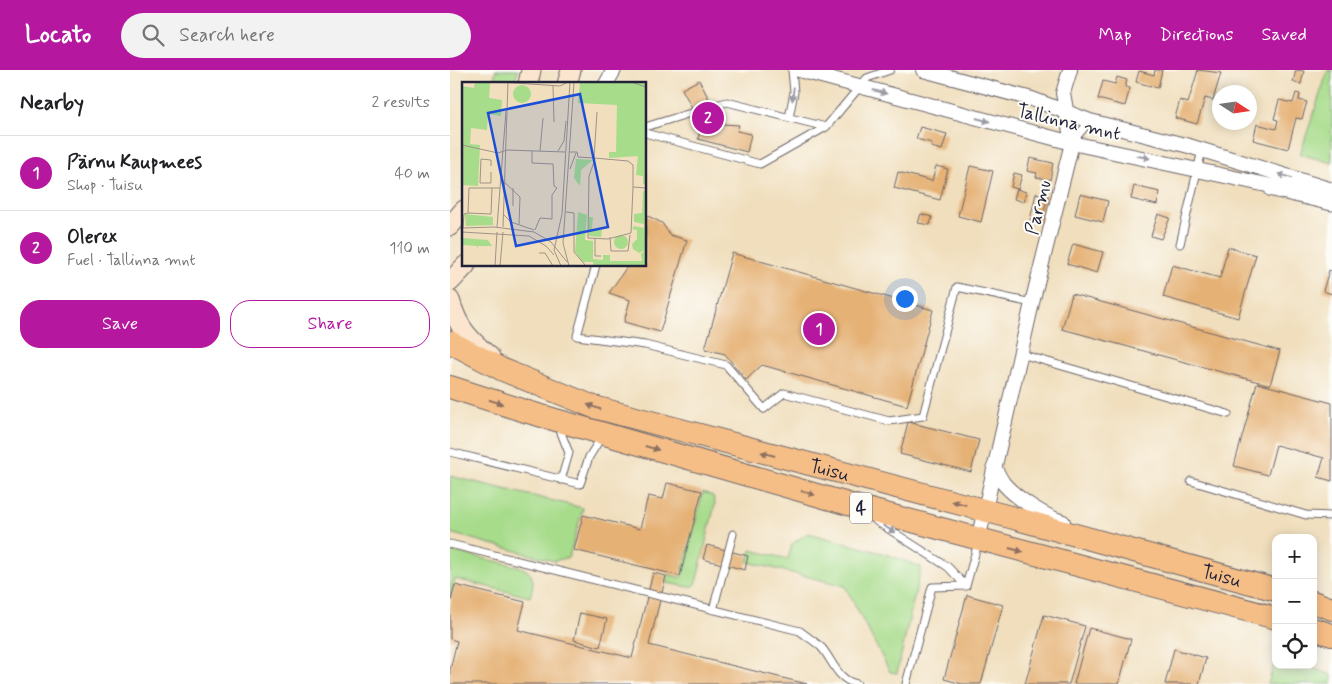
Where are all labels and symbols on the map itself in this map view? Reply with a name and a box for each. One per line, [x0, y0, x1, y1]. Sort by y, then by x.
inset map [462, 82, 646, 266]
north arrow [1212, 85, 1257, 130]
one-way arrow [789, 86, 797, 102]
one-way arrow [872, 88, 887, 96]
street label: Tallinna mnt [1014, 98, 1123, 147]
pin: 2 [692, 99, 724, 137]
one-way arrow [976, 116, 991, 124]
one-way arrow [1136, 153, 1151, 161]
one-way arrow [1278, 171, 1293, 179]
street label: Parmu [1020, 177, 1057, 237]
your location [892, 286, 918, 312]
pin: 1 [803, 310, 835, 348]
one-way arrow [489, 398, 504, 406]
one-way arrow [586, 402, 601, 410]
one-way arrow [645, 445, 660, 453]
one-way arrow [760, 450, 775, 458]
street label: Tuisu [806, 453, 852, 488]
one-way arrow [801, 489, 816, 497]
road number: 4 [850, 492, 872, 523]
one-way arrow [951, 499, 966, 507]
one-way arrow [883, 525, 896, 534]
one-way arrow [1008, 546, 1023, 554]
street label: Tuisu [1198, 559, 1244, 594]

